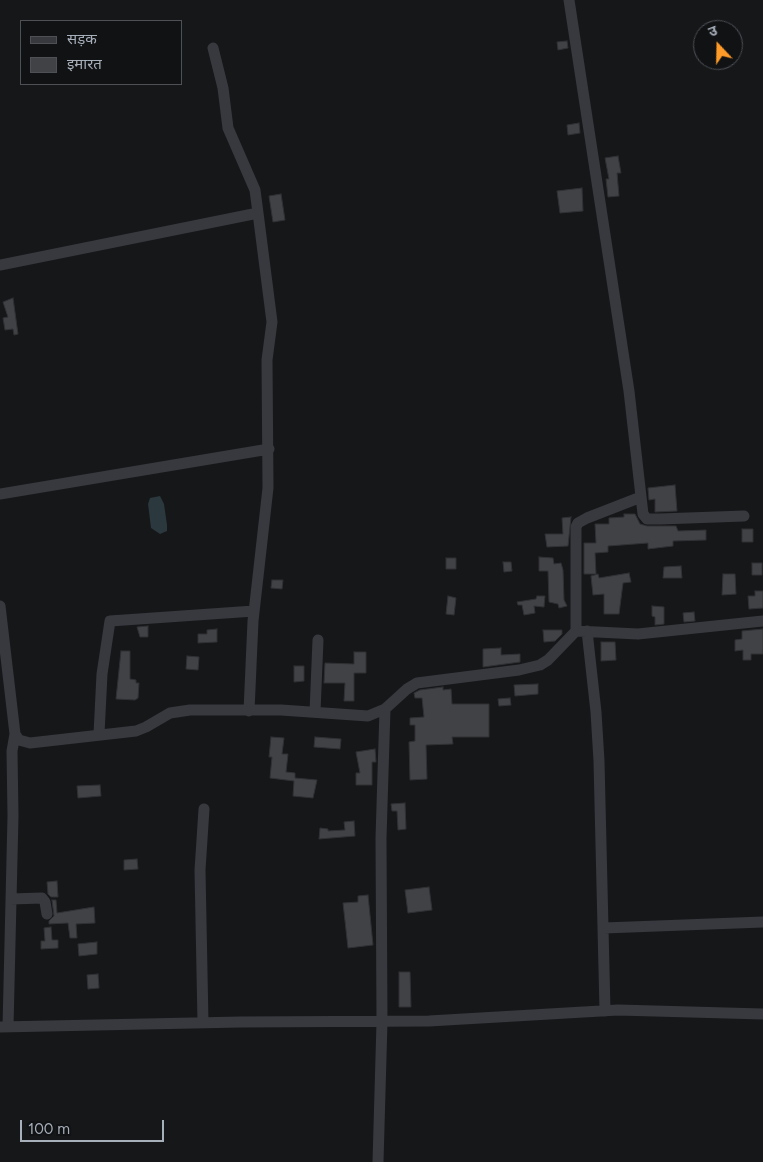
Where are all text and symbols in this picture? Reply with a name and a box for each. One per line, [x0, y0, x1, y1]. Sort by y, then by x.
legend [20, 20, 182, 85]
north arrow [693, 20, 743, 70]
text: उ [706, 22, 720, 41]
text: सड़क [67, 30, 97, 48]
text: इमारत [67, 55, 102, 73]
scale bar [22, 1110, 166, 1142]
text: 100 m [28, 1120, 70, 1138]

